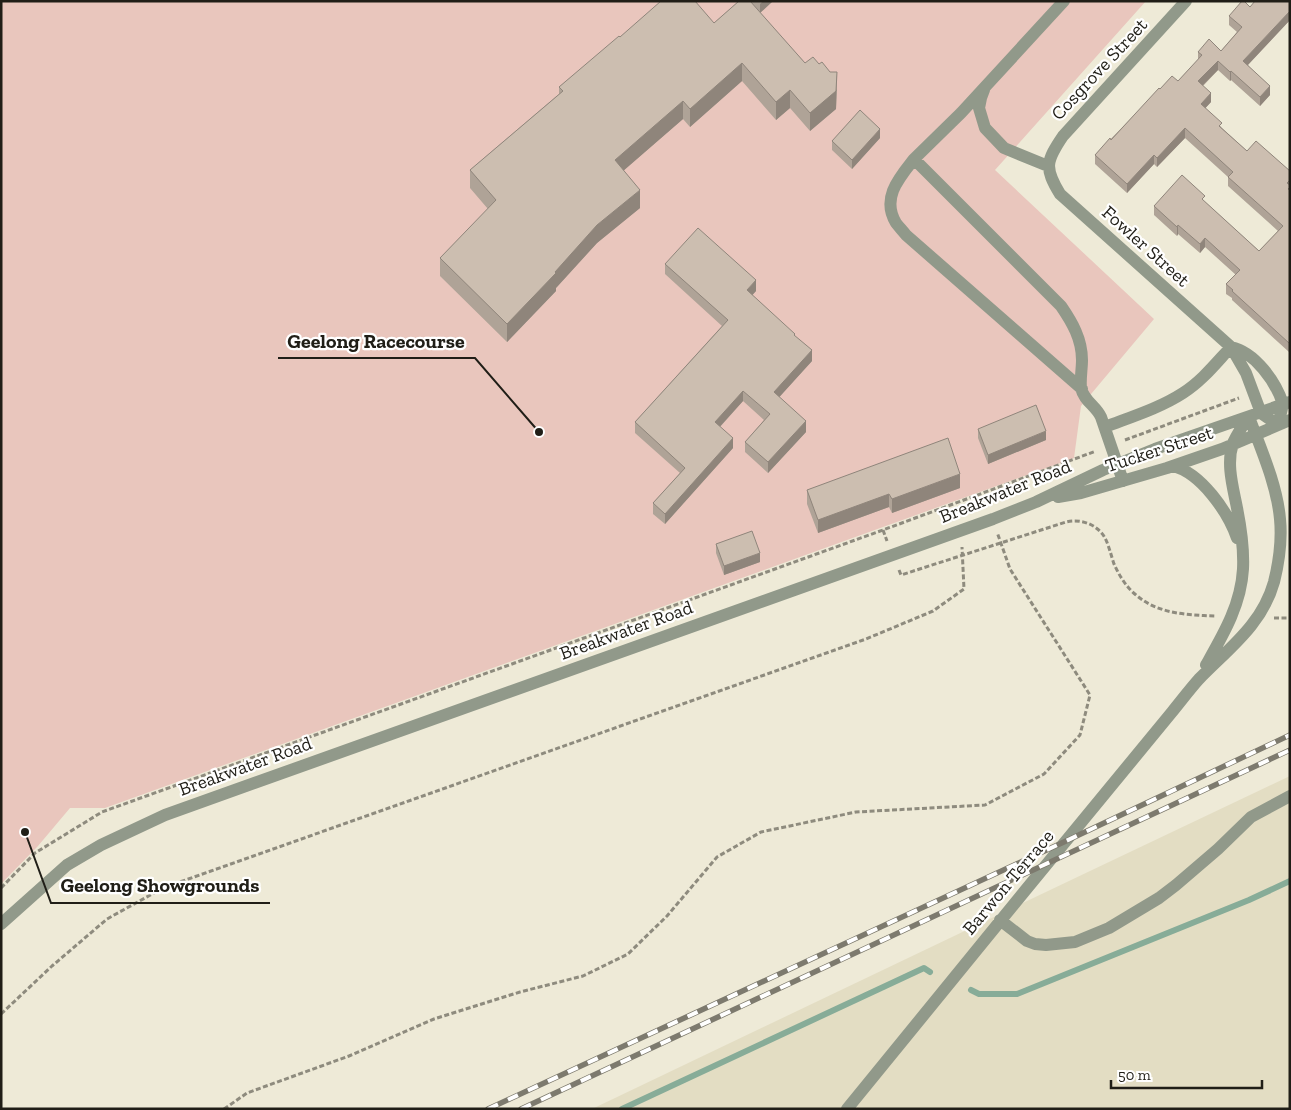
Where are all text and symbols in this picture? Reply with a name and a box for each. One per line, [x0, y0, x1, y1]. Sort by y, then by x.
street label: Cosgrove Street [1046, 13, 1152, 125]
street label: Fowler Street [1097, 201, 1195, 291]
callout: Geelong Racecourse [278, 323, 475, 358]
text: Geelong Racecourse [287, 329, 465, 353]
street label: Tucker Street [1102, 421, 1216, 477]
street label: Breakwater Road [936, 454, 1075, 528]
street label: Breakwater Road [556, 595, 696, 665]
street label: Breakwater Road [175, 731, 315, 801]
street label: Barwon Terrace [957, 825, 1059, 939]
callout: Geelong Showgrounds [51, 868, 270, 903]
text: Geelong Showgrounds [61, 873, 259, 897]
scale bar [1111, 1058, 1262, 1090]
text: 50 m [1118, 1066, 1151, 1084]

